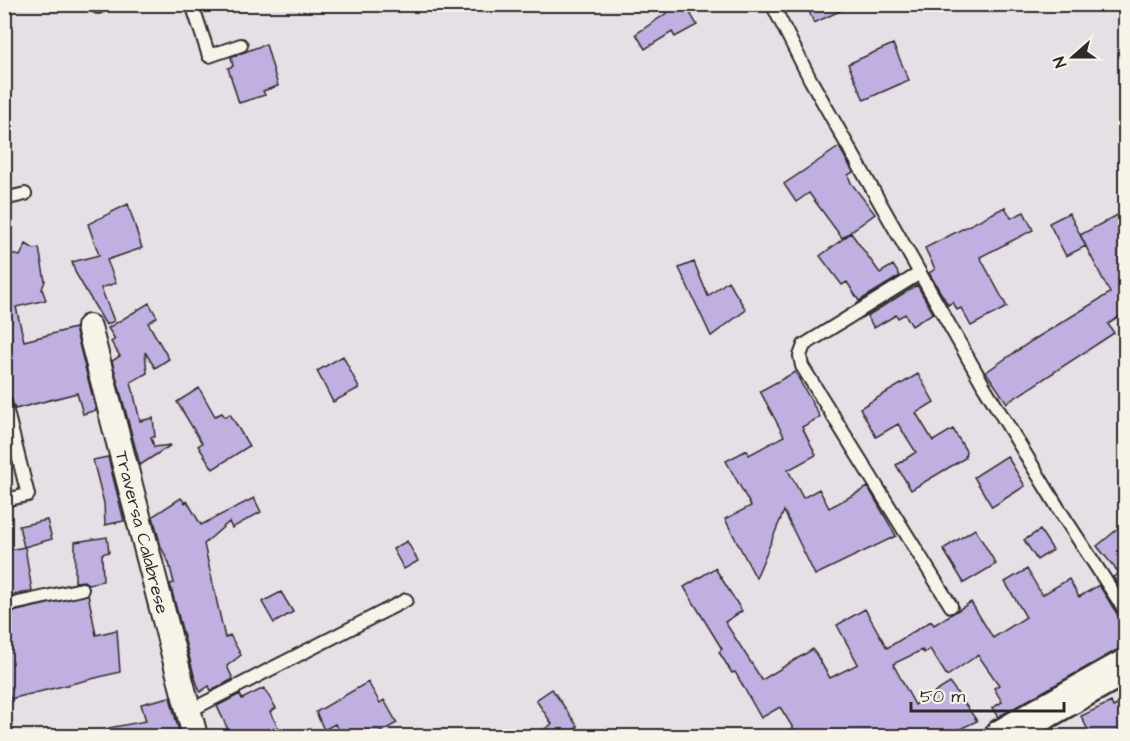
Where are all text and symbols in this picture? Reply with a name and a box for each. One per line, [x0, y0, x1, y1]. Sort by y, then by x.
north arrow [1043, 27, 1103, 87]
text: N [1048, 53, 1072, 71]
street label: Traversa Calabrese [109, 448, 175, 617]
scale bar [911, 675, 1064, 713]
text: 50 m [920, 684, 965, 709]

